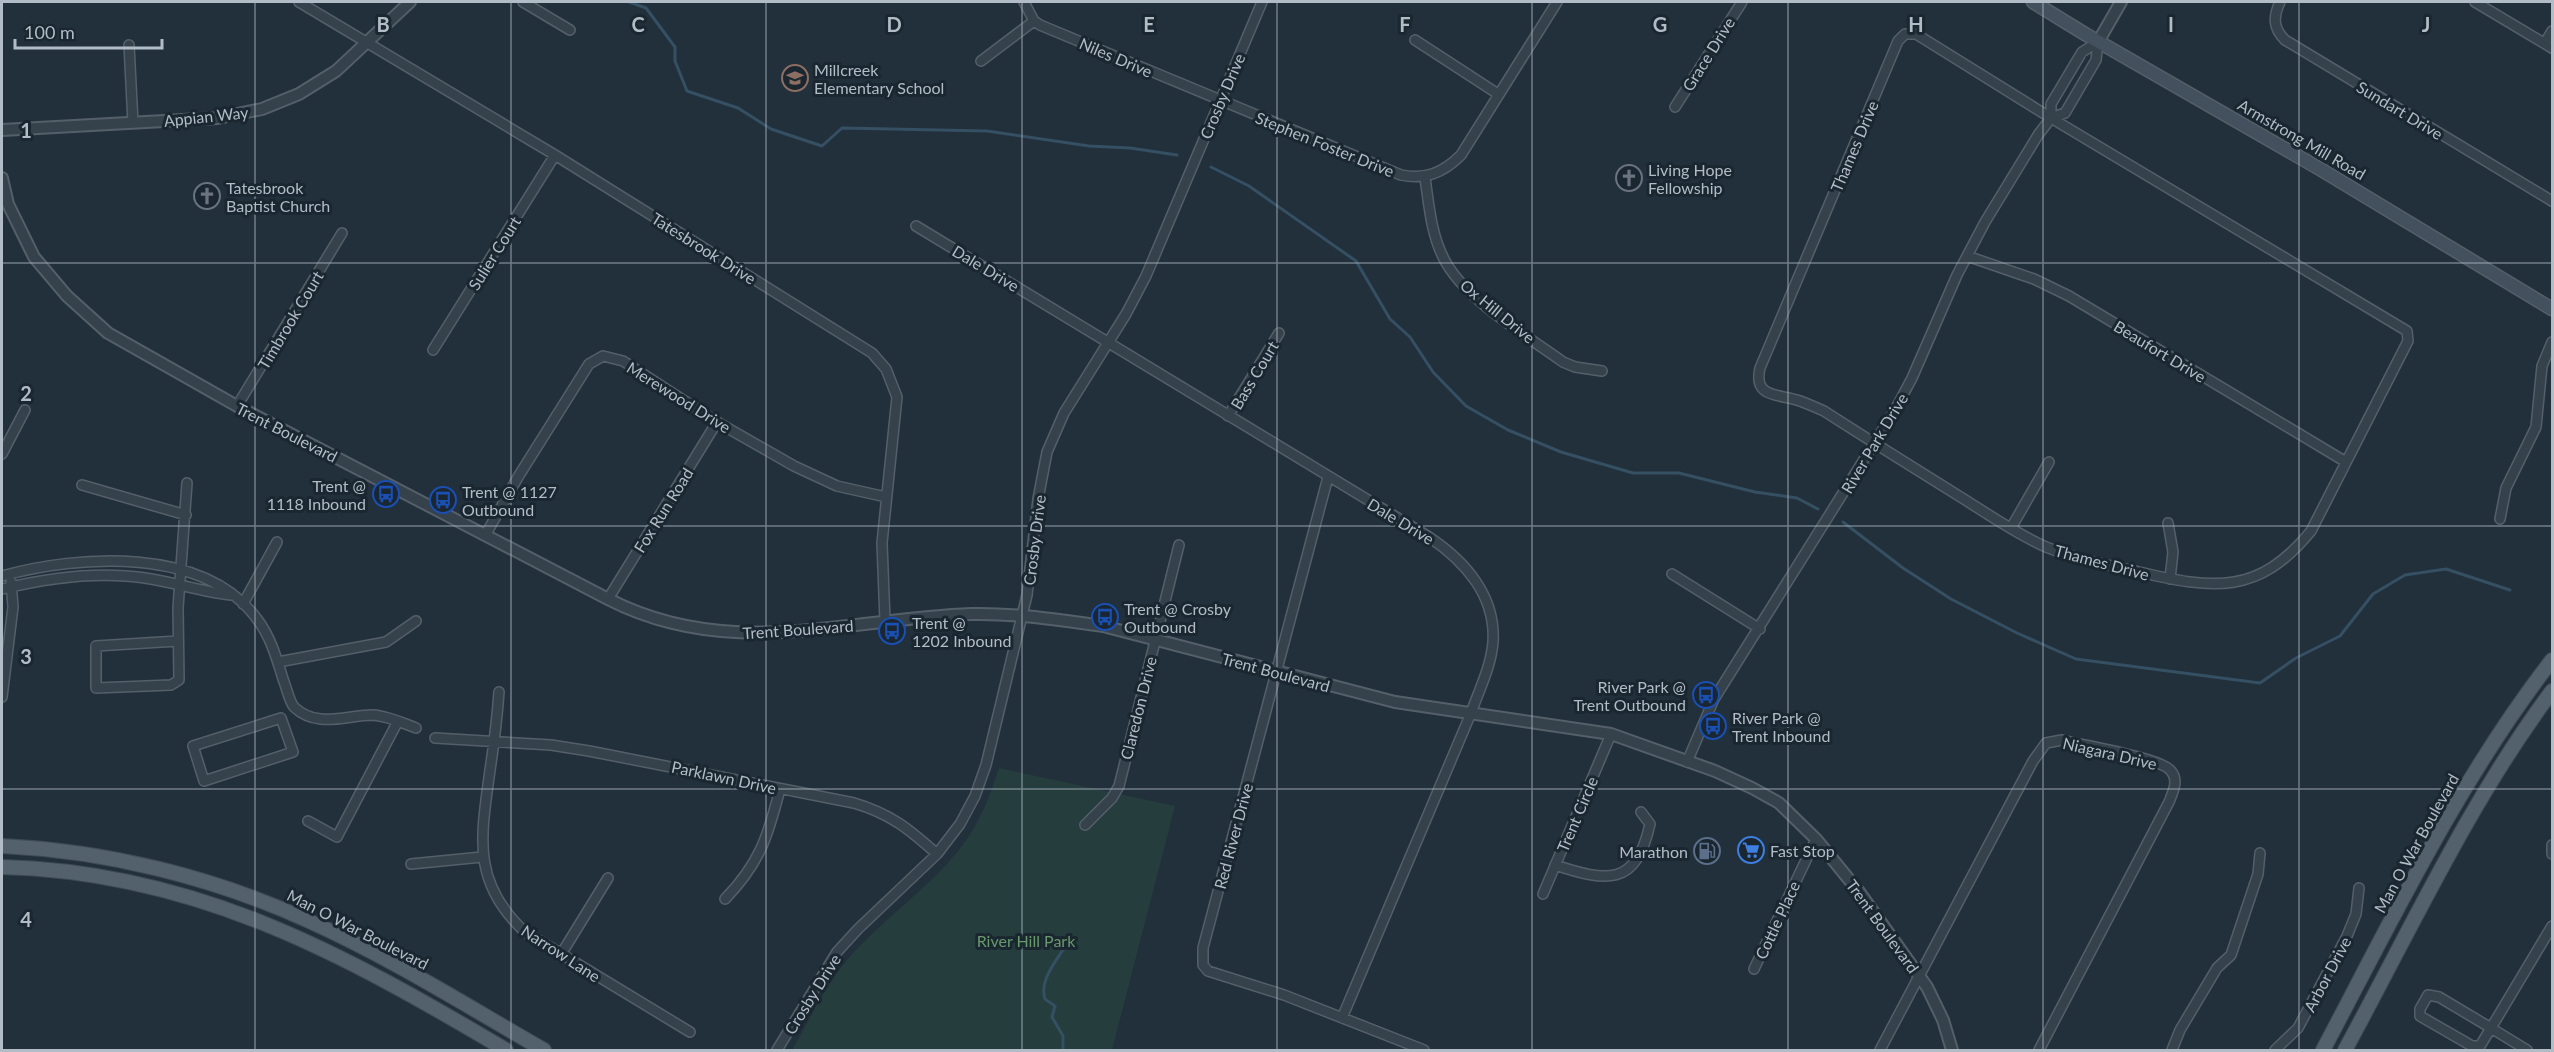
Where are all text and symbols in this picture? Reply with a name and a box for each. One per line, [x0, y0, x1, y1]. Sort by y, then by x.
scale bar [15, 12, 162, 50]
text: B [376, 12, 390, 36]
text: C [631, 12, 645, 36]
text: D [886, 12, 902, 36]
text: E [1143, 12, 1155, 36]
text: F [1399, 12, 1411, 36]
text: G [1653, 12, 1667, 36]
text: H [1908, 12, 1924, 36]
text: I [2168, 12, 2174, 36]
text: J [2422, 12, 2430, 36]
street label: Grace Drive [1678, 14, 1738, 94]
text: 100 m [24, 21, 75, 43]
street label: Niles Drive [1077, 33, 1155, 81]
street label: Crosby Drive [1195, 50, 1249, 142]
place label: Millcreek Elementary School [814, 60, 944, 97]
school or university icon: Millcreek Elementary School [780, 63, 810, 93]
street label: Sundart Drive [2353, 77, 2447, 143]
street label: Armstrong Mill Road [2235, 95, 2369, 183]
street label: Thames Drive [1826, 98, 1882, 194]
street label: Appian Way [163, 102, 250, 130]
street label: Stephen Foster Drive [1253, 107, 1397, 181]
text: 1 [20, 118, 32, 142]
place label: Living Hope Fellowship [1648, 160, 1732, 197]
church icon: Living Hope Fellowship [1614, 163, 1644, 193]
place label: Tatesbrook Baptist Church [226, 178, 330, 215]
church icon: Tatesbrook Baptist Church [192, 181, 222, 211]
street label: Tatesbrook Drive [648, 208, 760, 288]
street label: Sulier Court [464, 212, 524, 293]
street label: Dale Drive [949, 241, 1023, 295]
street label: Timbrook Court [253, 267, 327, 373]
street label: Ox Hill Drive [1457, 275, 1539, 347]
street label: Beaufort Drive [2111, 316, 2209, 386]
street label: Bass Court [1226, 337, 1282, 413]
street label: Merewood Drive [624, 357, 734, 437]
text: 2 [20, 381, 32, 405]
street label: River Park Drive [1837, 390, 1911, 496]
street label: Trent Boulevard [233, 398, 341, 466]
street label: Fox Run Road [629, 464, 697, 556]
place label: Trent @ 1118 Inbound [267, 476, 366, 513]
bus stop icon: Trent @ 1118 Inbound [371, 479, 401, 509]
place label: Trent @ 1127 Outbound [462, 482, 557, 519]
bus stop icon: Trent @ 1127 Outbound [428, 485, 458, 515]
street label: Crosby Drive [1019, 494, 1049, 586]
street label: Dale Drive [1364, 494, 1438, 548]
street label: Thames Drive [2053, 540, 2151, 584]
place label: Trent @ Crosby Outbound [1124, 599, 1232, 636]
bus stop icon: Trent @ Crosby Outbound [1090, 602, 1120, 632]
place label: Trent @ 1202 Inbound [912, 613, 1011, 650]
street label: Trent Boulevard [742, 616, 854, 642]
bus stop icon: Trent @ 1202 Inbound [877, 616, 907, 646]
text: 3 [20, 644, 32, 668]
street label: Trent Boulevard [1220, 648, 1332, 696]
street label: Claredon Drive [1116, 654, 1160, 762]
place label: River Park @ Trent Outbound [1574, 677, 1686, 714]
bus stop icon: River Park @ Trent Outbound [1691, 680, 1721, 710]
place label: River Park @ Trent Inbound [1732, 708, 1830, 745]
bus stop icon: River Park @ Trent Inbound [1698, 711, 1728, 741]
street label: Niagara Drive [2061, 733, 2159, 773]
street label: Parklawn Drive [670, 757, 778, 797]
street label: Man O War Boulevard [2370, 770, 2462, 916]
street label: Trent Circle [1553, 773, 1601, 855]
street label: Red River Drive [1210, 781, 1256, 891]
supermarket icon: Fast Stop [1736, 835, 1766, 865]
fuel station icon: Marathon [1692, 836, 1722, 866]
place label: Fast Stop [1770, 841, 1835, 860]
place label: Marathon [1619, 842, 1688, 861]
street label: Trent Boulevard [1843, 875, 1923, 977]
street label: Cottle Place [1751, 878, 1803, 962]
street label: Man O War Boulevard [284, 885, 432, 973]
text: 4 [20, 907, 32, 931]
street label: Narrow Lane [518, 920, 604, 986]
park label: River Hill Park [977, 931, 1076, 950]
street label: Arbor Drive [2299, 933, 2355, 1015]
street label: Crosby Drive [780, 950, 844, 1038]

